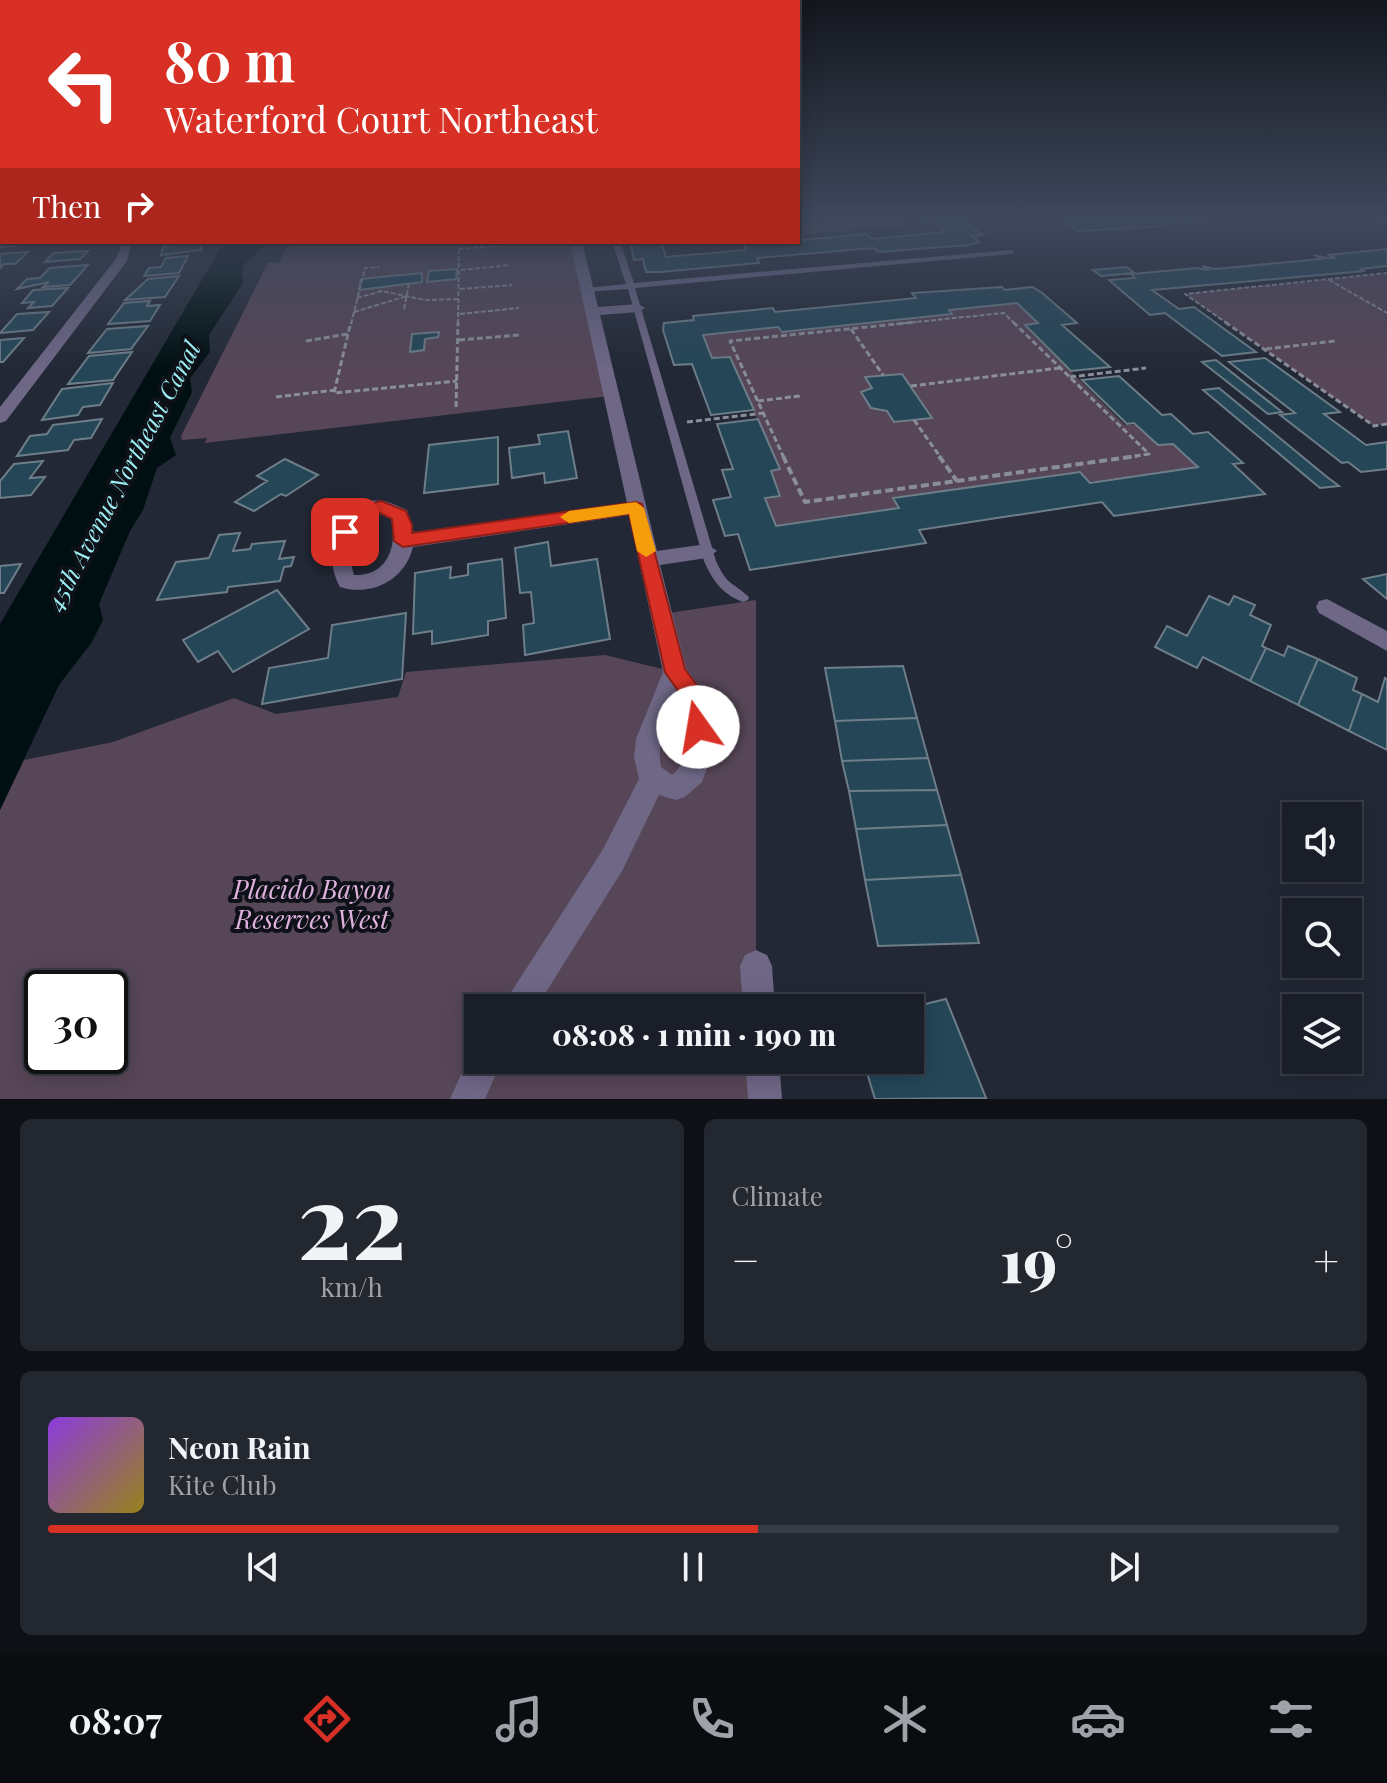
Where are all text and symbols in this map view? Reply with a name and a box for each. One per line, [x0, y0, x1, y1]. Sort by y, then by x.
text: 80 m [164, 22, 295, 97]
icon: left [32, 32, 136, 136]
text: Waterford Court Northeast [164, 94, 598, 142]
icon: right [117, 184, 161, 228]
text: Then [32, 186, 101, 226]
water label: 45th Avenue Northeast Canal [37, 334, 207, 617]
pin [311, 498, 379, 566]
icon: arrive [323, 510, 367, 554]
position arrow [656, 685, 740, 769]
map controls [1282, 802, 1362, 1074]
button: sound [1282, 802, 1362, 882]
park label: Placido Bayou Reserves West [232, 871, 391, 936]
button: search [1282, 898, 1362, 978]
speed limit sign: 30 [24, 970, 128, 1074]
button: layers [1282, 994, 1362, 1074]
text: 08:08 · 1 min · 190 m [552, 1014, 836, 1054]
text: 22 [297, 1147, 406, 1286]
text: Climate [732, 1178, 823, 1213]
text: 19° [1000, 1218, 1073, 1298]
text: − [732, 1229, 760, 1288]
text: + [1313, 1229, 1339, 1288]
text: km/h [321, 1269, 383, 1304]
text: Neon Rain [168, 1427, 311, 1467]
text: Kite Club [168, 1467, 277, 1502]
icon: previous [241, 1545, 285, 1589]
icon: pause [671, 1545, 715, 1589]
icon: next [1102, 1545, 1146, 1589]
icon: directions [299, 1691, 355, 1747]
icon: music [491, 1691, 547, 1747]
icon: phone [684, 1691, 740, 1747]
icon: climate [877, 1691, 933, 1747]
icon: car [1070, 1691, 1126, 1747]
icon: filters [1263, 1691, 1319, 1747]
text: 08:07 [68, 1695, 162, 1743]

